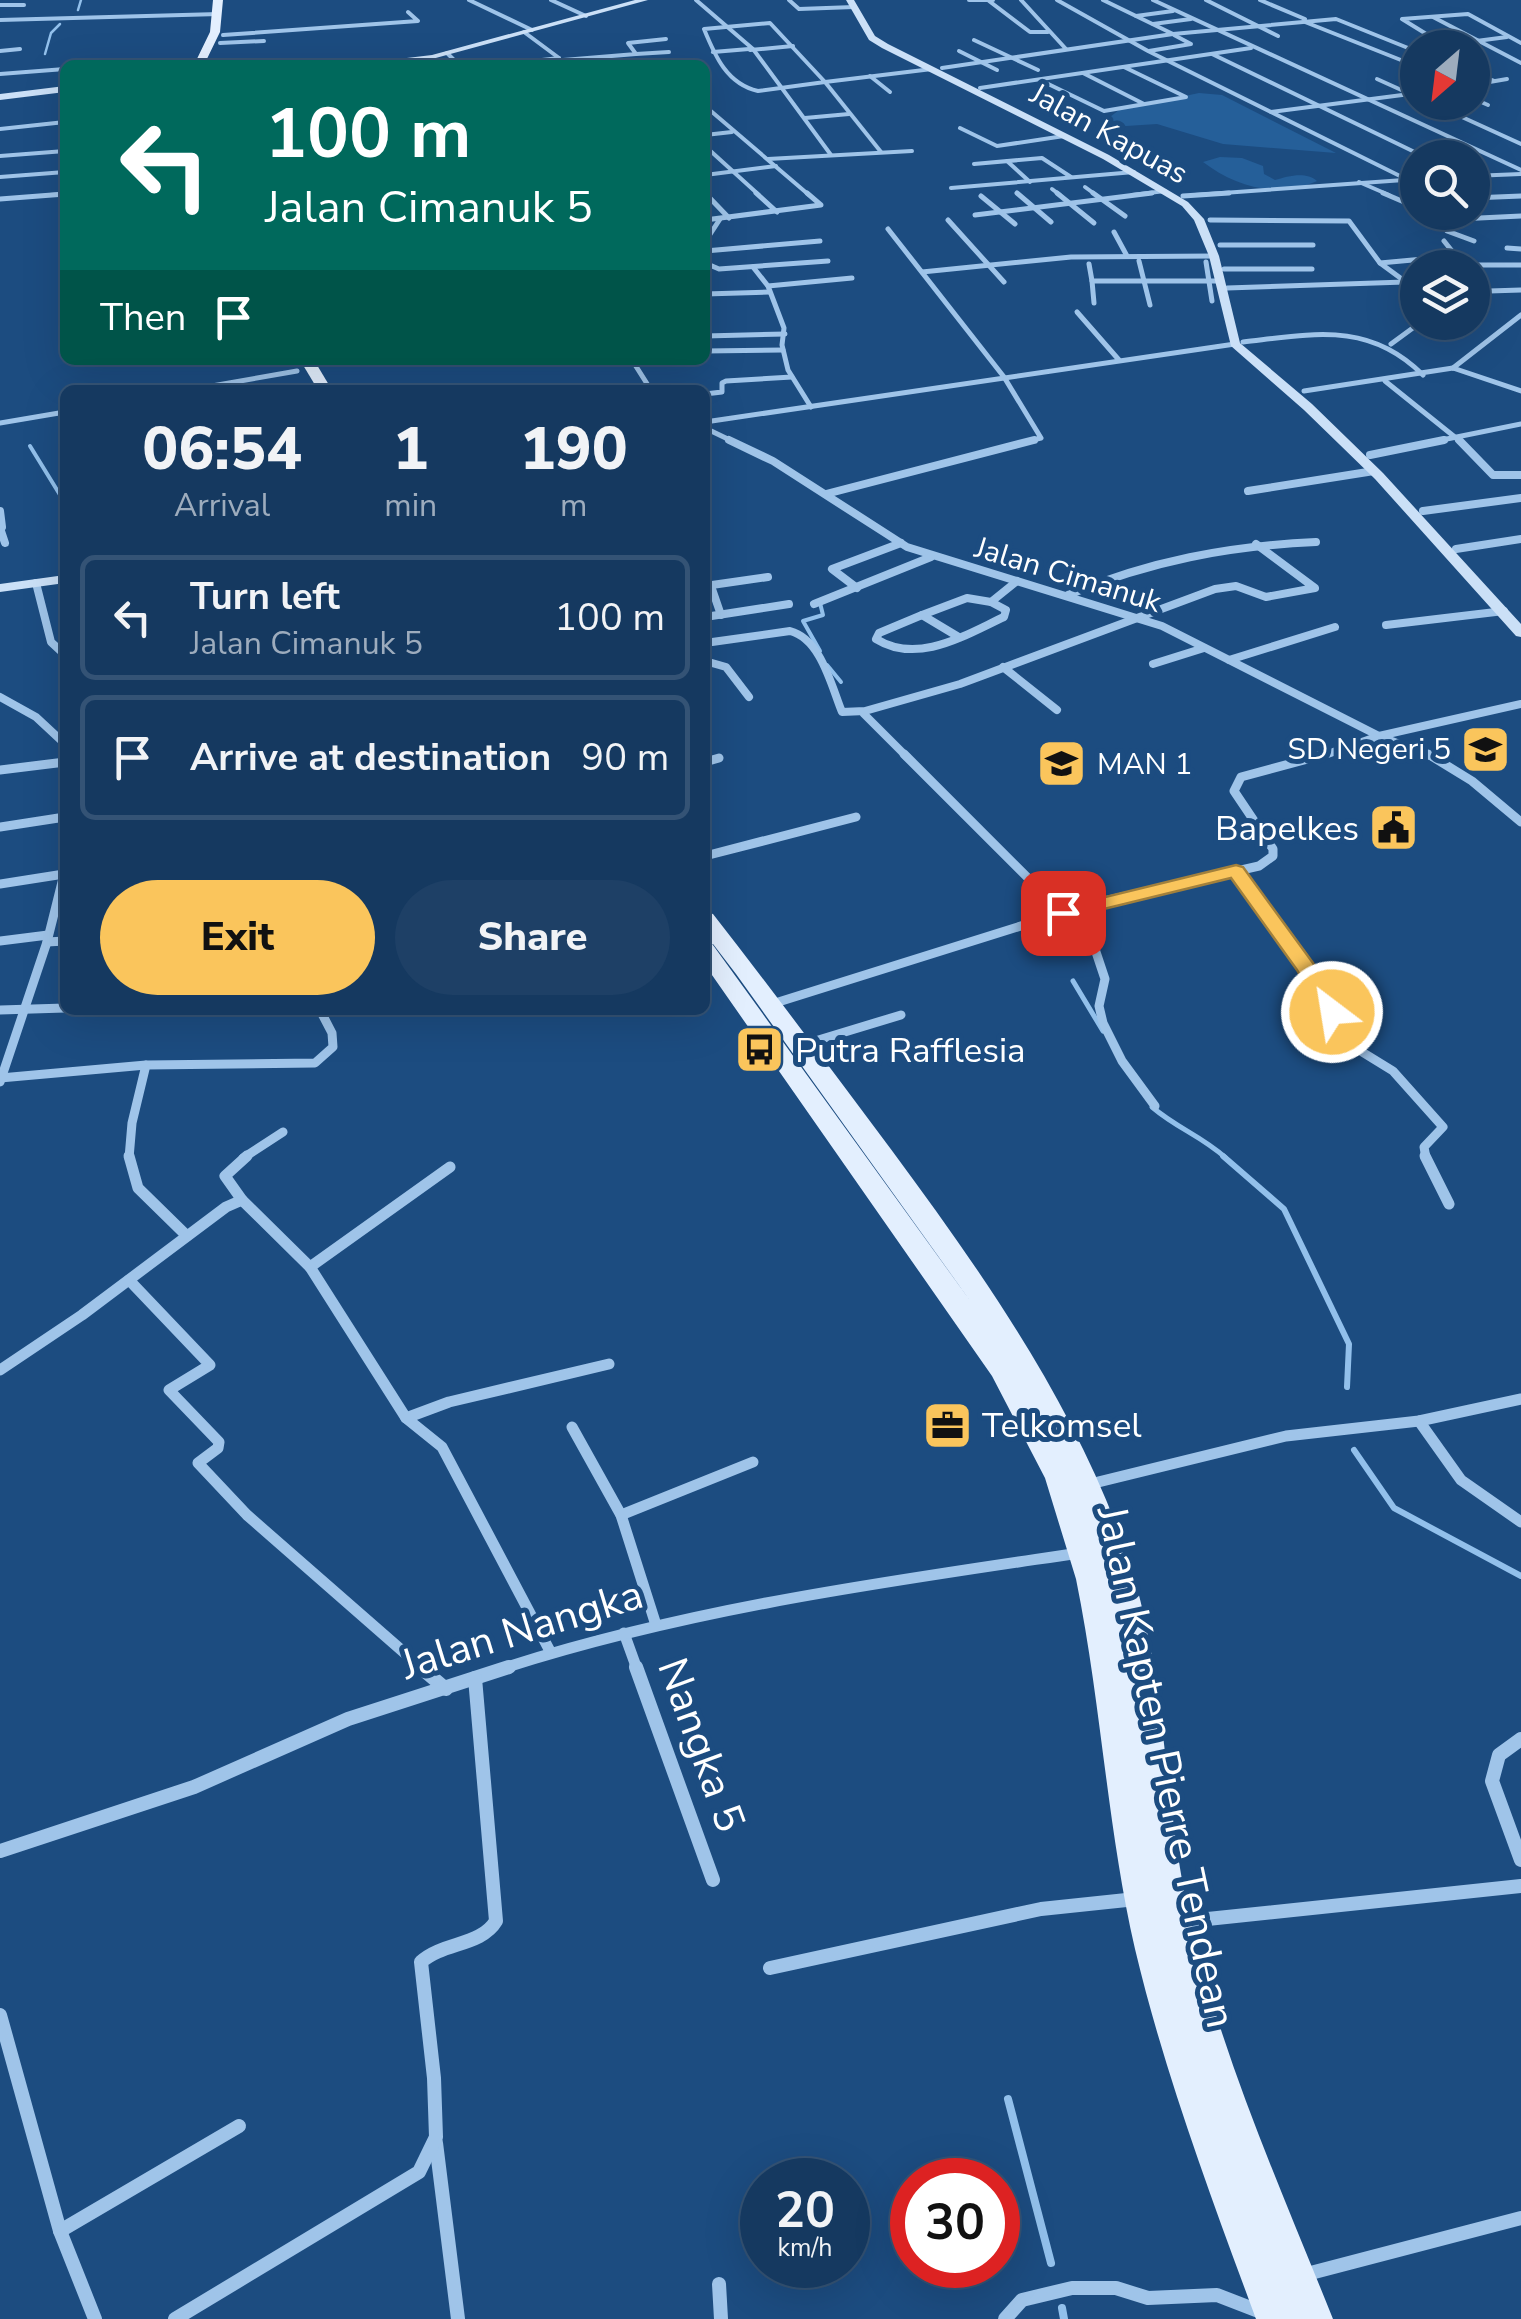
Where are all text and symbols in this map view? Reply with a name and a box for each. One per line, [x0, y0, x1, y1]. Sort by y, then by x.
north arrow [1400, 30, 1490, 120]
map controls [1400, 30, 1490, 340]
street label: Jalan Kapuas [1022, 73, 1195, 194]
text: 100 m [265, 86, 471, 182]
icon: left [100, 100, 230, 230]
button: search [1400, 140, 1490, 230]
text: Jalan Cimanuk 5 [265, 177, 593, 238]
button: layers [1400, 250, 1490, 340]
icon: arrive [206, 290, 261, 345]
text: Then [100, 292, 186, 343]
text: 06:54 [142, 408, 302, 490]
text: 1 [393, 408, 429, 490]
text: 190 [520, 408, 628, 490]
text: Arrival [174, 484, 270, 527]
text: min [384, 484, 437, 527]
text: m [560, 484, 587, 527]
street label: Jalan Cimanuk [969, 527, 1167, 623]
text: Turn left [190, 571, 340, 622]
icon: left [105, 590, 160, 645]
text: 100 m [554, 592, 665, 643]
text: Jalan Cimanuk 5 [190, 622, 423, 665]
school or university icon: SD Negeri 5 [1460, 723, 1512, 775]
place label: SD Negeri 5 [1287, 729, 1451, 770]
icon: arrive [105, 730, 160, 785]
text: Arrive at destination [190, 732, 551, 783]
text: 90 m [581, 732, 669, 783]
school or university icon: MAN 1 [1036, 738, 1088, 790]
place label: MAN 1 [1097, 744, 1192, 785]
public building icon: Bapelkes [1368, 802, 1420, 854]
place label: Bapelkes [1215, 805, 1359, 852]
pin [1021, 871, 1106, 956]
button: Exit [100, 880, 375, 995]
button: Share [395, 880, 670, 995]
icon: arrive [1036, 886, 1091, 941]
position arrow [1280, 960, 1384, 1064]
bus stop icon: Putra Rafflesia [734, 1024, 786, 1076]
place label: Putra Rafflesia [795, 1027, 1026, 1074]
office icon: Telkomsel [921, 1399, 973, 1451]
place label: Telkomsel [982, 1402, 1142, 1449]
street label: Jalan Kapten Pierre Tendean [1083, 1500, 1249, 2033]
street label: Jalan Nangka [393, 1566, 650, 1694]
street label: Nangka 5 [643, 1650, 759, 1840]
speed limit sign: 30 [890, 2158, 1020, 2288]
text: 20 [775, 2176, 835, 2245]
text: km/h [777, 2231, 833, 2265]

